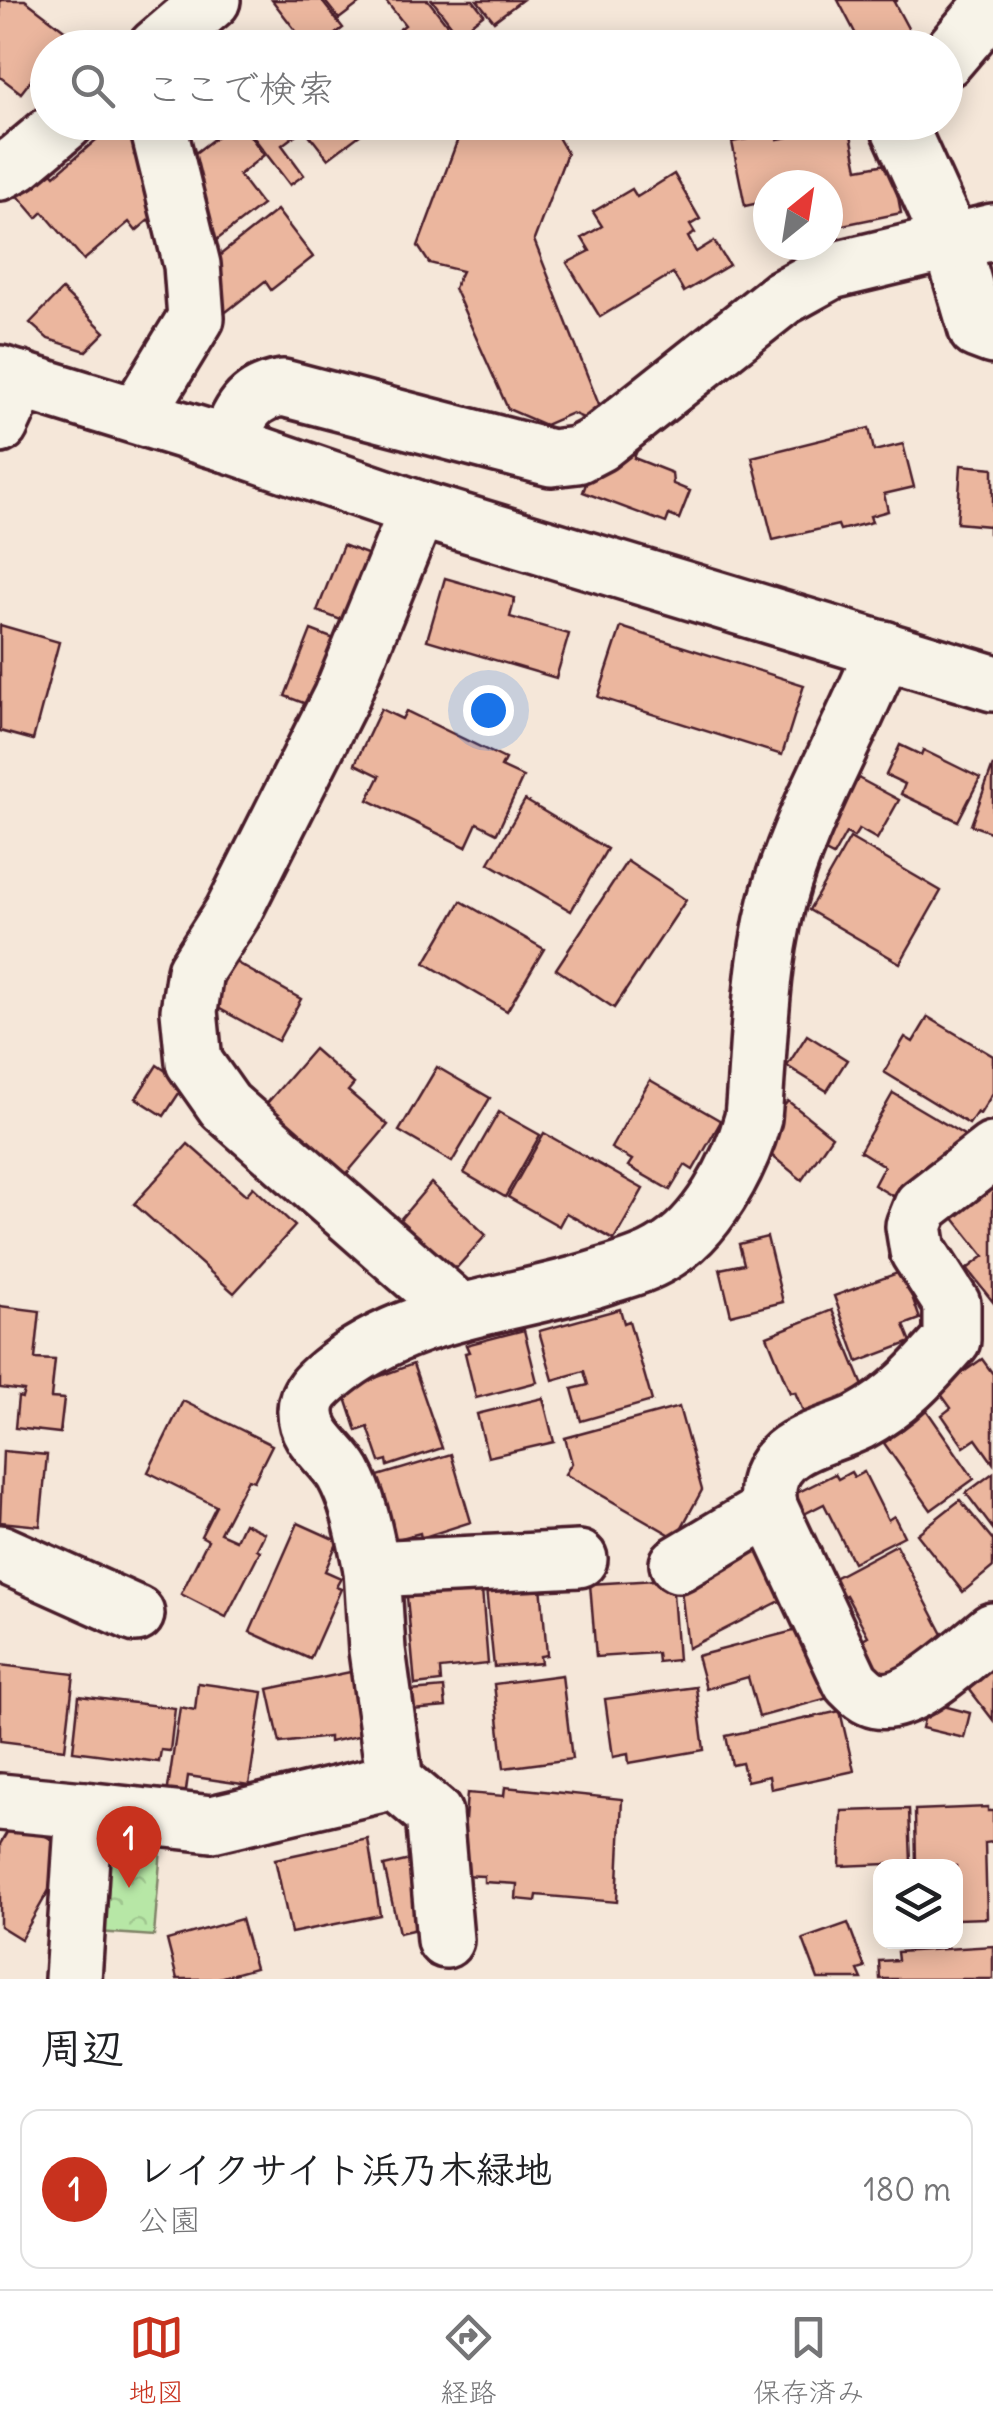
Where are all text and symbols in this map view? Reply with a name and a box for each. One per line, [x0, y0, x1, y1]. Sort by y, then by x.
search box [30, 30, 963, 140]
icon: search [65, 58, 120, 113]
text: ここで検索 [145, 65, 335, 112]
north arrow [753, 170, 843, 260]
your location [463, 685, 514, 736]
pin: 1 [96, 1806, 162, 1888]
map controls [873, 1859, 963, 1949]
button: layers [873, 1859, 963, 1949]
text: 周辺 [40, 2022, 124, 2074]
text: レイクサイト浜乃木緑地 [137, 2146, 552, 2193]
text: 1 [68, 2169, 81, 2210]
text: 180 m [863, 2169, 951, 2210]
text: 公園 [137, 2199, 201, 2240]
tab: 地図 [128, 2310, 184, 2410]
tab: 経路 [440, 2310, 497, 2410]
tab: 保存済み [753, 2310, 865, 2410]

